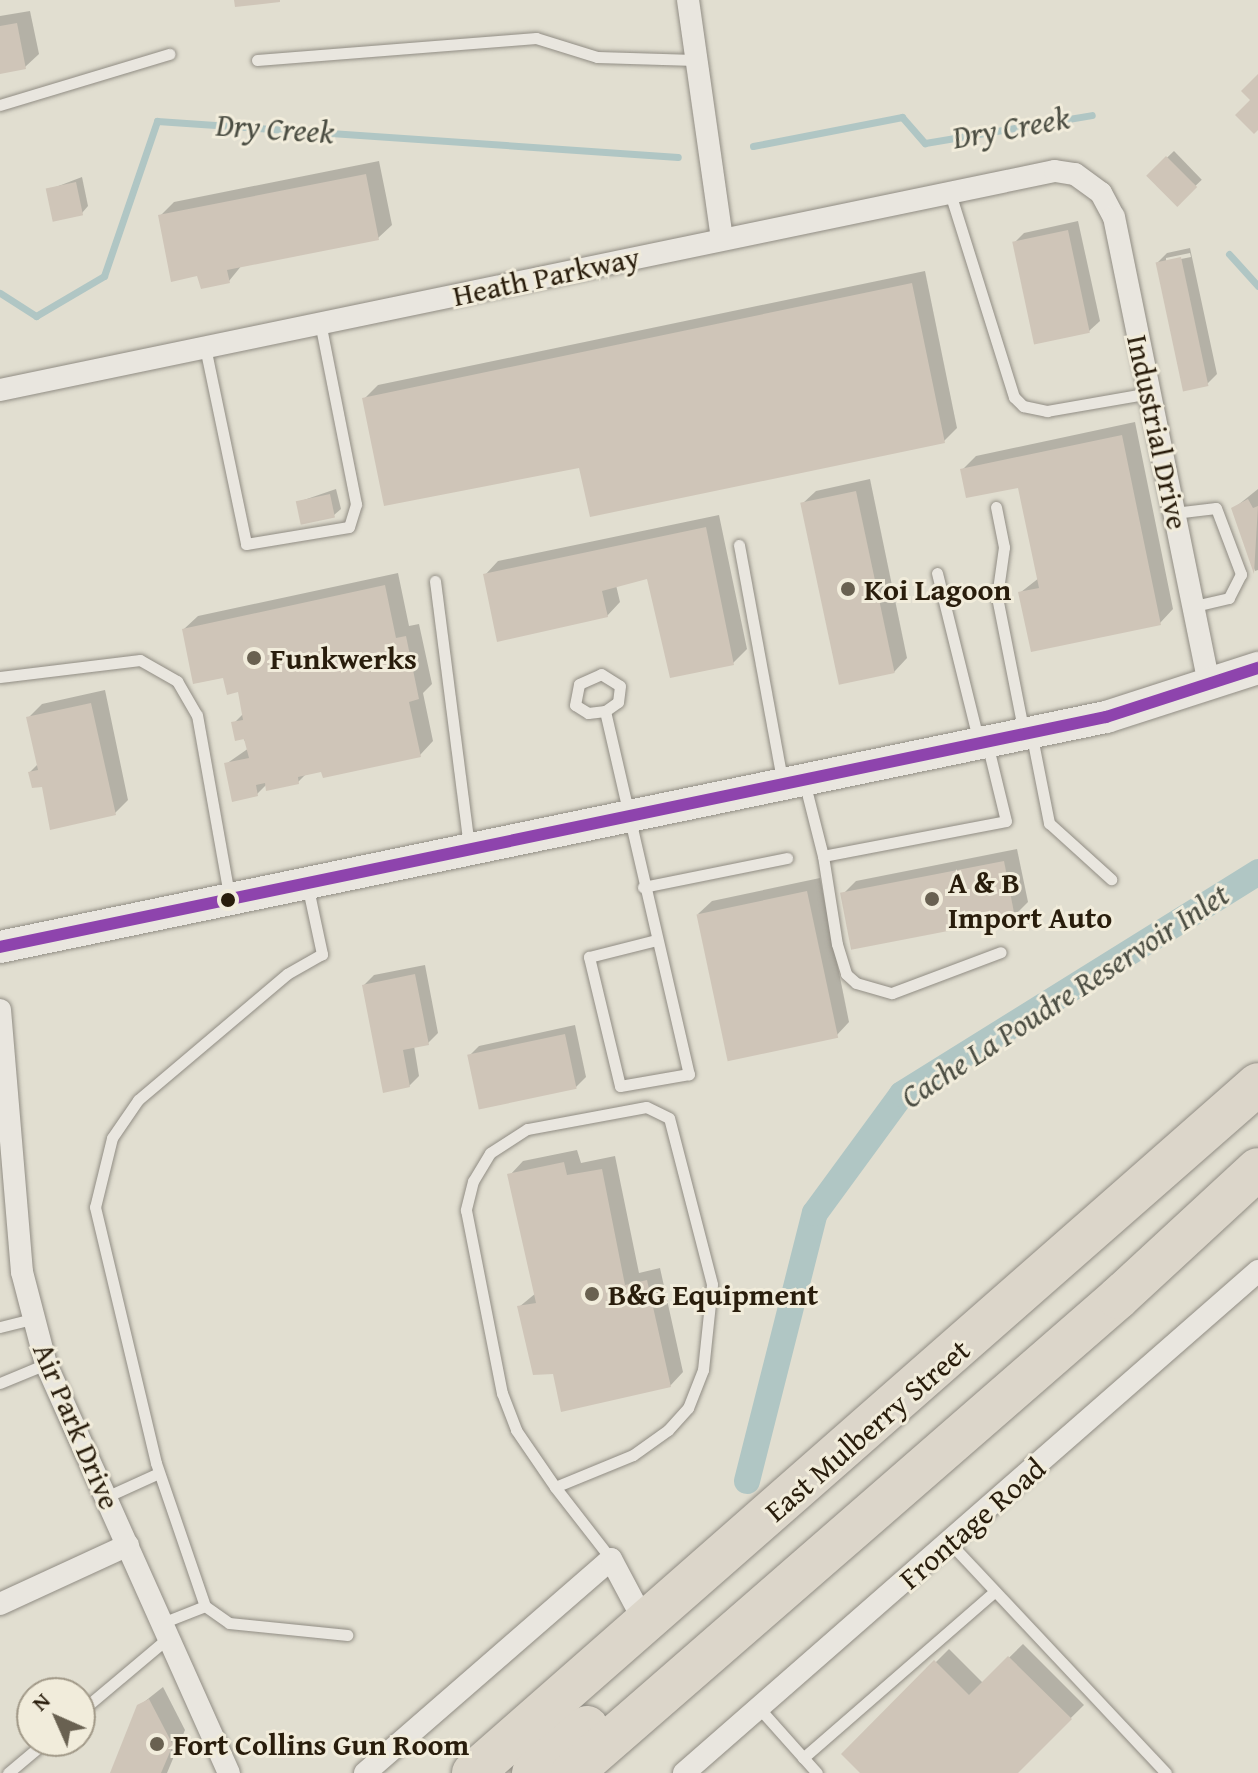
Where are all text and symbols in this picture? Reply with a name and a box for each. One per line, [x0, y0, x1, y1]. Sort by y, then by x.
water label: Dry Creek [949, 99, 1073, 157]
water label: Dry Creek [215, 106, 335, 152]
street label: Heath Parkway [449, 239, 643, 313]
street label: Industrial Drive [1120, 331, 1196, 533]
place label: Koi Lagoon [864, 571, 1011, 607]
marker: Koi Lagoon [839, 580, 857, 598]
place label: Funkwerks [270, 640, 417, 676]
marker: Funkwerks [245, 649, 263, 667]
place label: A & B Import Auto [948, 864, 1112, 934]
water label: Cache La Poudre Reservoir Inlet [894, 876, 1236, 1116]
marker: A & B Import Auto [923, 890, 941, 908]
unlabelled marker [220, 892, 236, 908]
place label: B&G Equipment [608, 1276, 818, 1312]
marker: B&G Equipment [583, 1285, 601, 1303]
street label: East Mulberry Street [757, 1331, 977, 1529]
street label: Air Park Drive [26, 1337, 128, 1515]
street label: Frontage Road [892, 1450, 1052, 1596]
north arrow [16, 1677, 96, 1757]
text: N [24, 1685, 57, 1718]
place label: Fort Collins Gun Room [173, 1726, 469, 1762]
marker: Fort Collins Gun Room [148, 1735, 166, 1753]

